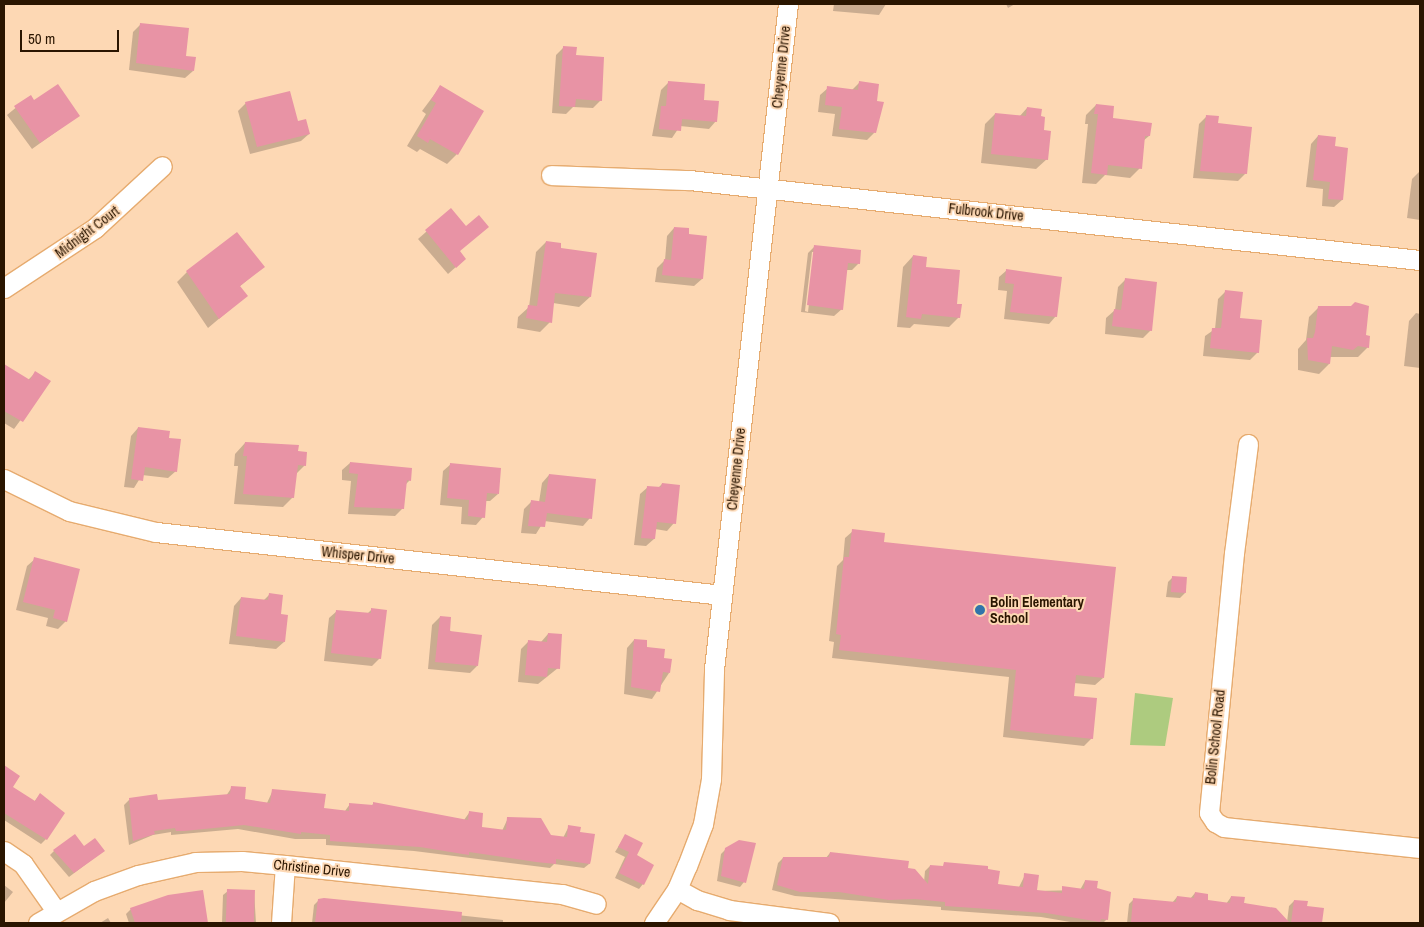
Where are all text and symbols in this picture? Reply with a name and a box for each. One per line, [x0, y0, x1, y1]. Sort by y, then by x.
scale bar [22, 20, 121, 52]
street label: Cheyenne Drive [768, 25, 794, 109]
text: 50 m [28, 28, 55, 49]
street label: Fulbrook Drive [948, 200, 1024, 224]
street label: Midnight Court [52, 202, 122, 262]
street label: Cheyenne Drive [723, 427, 749, 511]
street label: Whisper Drive [321, 543, 395, 567]
place label: Bolin Elementary School [990, 594, 1084, 626]
marker: Bolin Elementary School [974, 604, 986, 616]
street label: Bolin School Road [1202, 689, 1228, 785]
street label: Christine Drive [273, 856, 351, 880]

